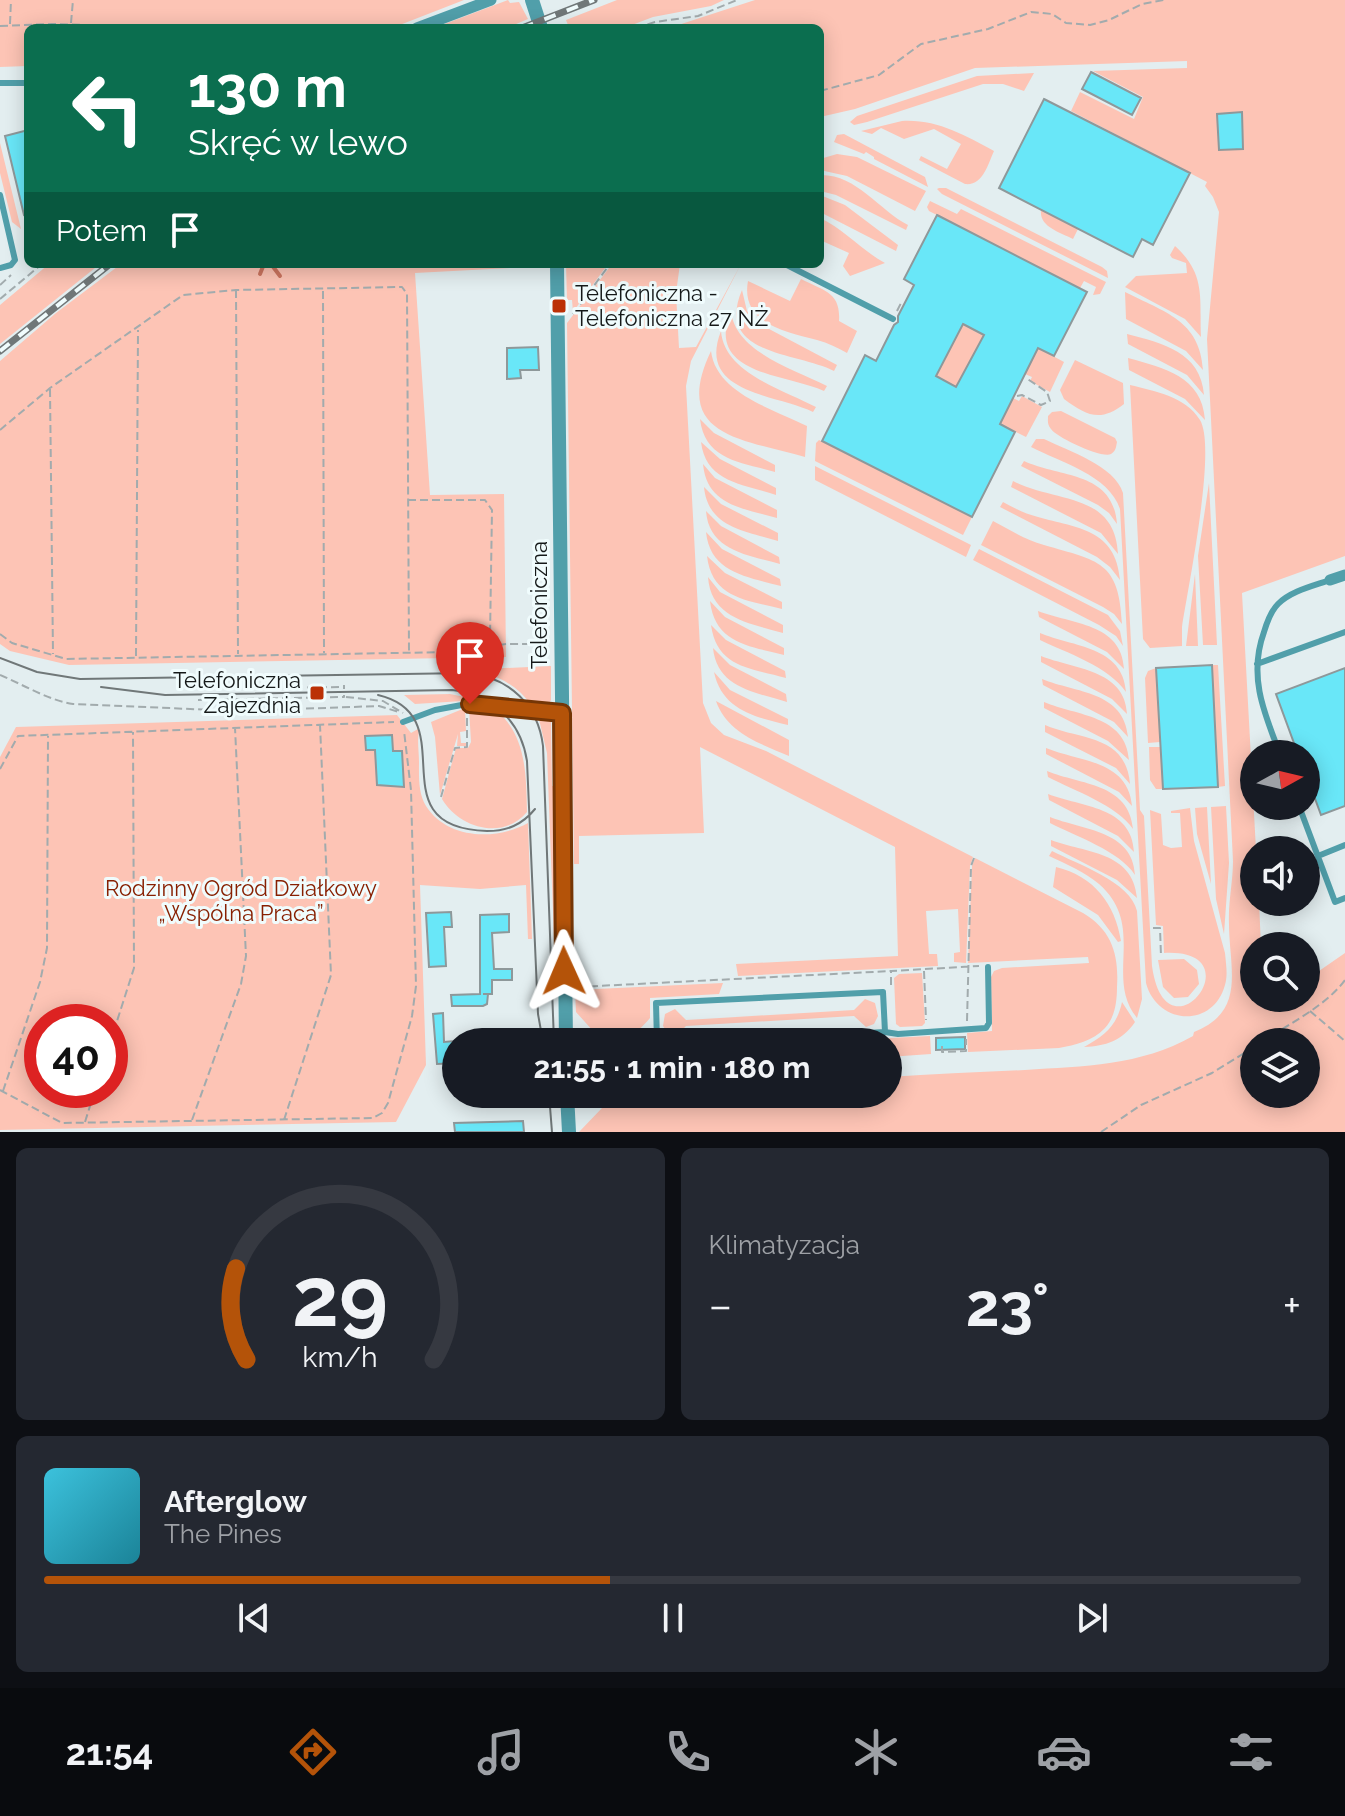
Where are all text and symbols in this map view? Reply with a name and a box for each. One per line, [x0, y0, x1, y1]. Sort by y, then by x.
text: 130 m [188, 54, 347, 120]
icon: left [56, 56, 160, 160]
text: Skręć w lewo [188, 121, 408, 163]
icon: arrive [163, 208, 207, 252]
text: Potem [56, 213, 147, 248]
place label: Telefoniczna - Telefoniczna 27 NŻ [575, 280, 768, 331]
marker: Telefoniczna - Telefoniczna 27 NŻ [550, 297, 568, 315]
street label: Telefoniczna [526, 541, 552, 669]
pin [436, 622, 504, 704]
icon: arrive [448, 634, 492, 678]
place label: Telefoniczna Zajezdnia [173, 667, 301, 718]
marker: Telefoniczna Zajezdnia [308, 684, 326, 702]
north arrow [1240, 740, 1320, 820]
map controls [1240, 740, 1320, 1108]
button: sound [1240, 836, 1320, 916]
park label: Rodzinny Ogród Działkowy „Wspólna Praca” [105, 875, 377, 926]
position arrow [522, 929, 606, 1013]
button: search [1240, 932, 1320, 1012]
speed limit sign: 40 [24, 1004, 128, 1108]
button: layers [1240, 1028, 1320, 1108]
text: 21:55 · 1 min · 180 m [534, 1050, 810, 1085]
text: Klimatyzacja [709, 1230, 860, 1260]
text: 29 [292, 1248, 388, 1345]
text: 23° [966, 1270, 1049, 1340]
text: − [709, 1280, 732, 1331]
text: + [1283, 1280, 1301, 1331]
text: km/h [303, 1340, 378, 1374]
text: Afterglow [164, 1484, 307, 1519]
text: The Pines [164, 1519, 282, 1549]
icon: previous [232, 1596, 276, 1640]
icon: pause [651, 1596, 695, 1640]
icon: next [1070, 1596, 1114, 1640]
icon: directions [285, 1724, 341, 1780]
icon: music [473, 1724, 529, 1780]
icon: phone [660, 1724, 716, 1780]
icon: climate [848, 1724, 904, 1780]
icon: car [1036, 1724, 1092, 1780]
icon: filters [1223, 1724, 1279, 1780]
text: 21:54 [66, 1731, 153, 1773]

